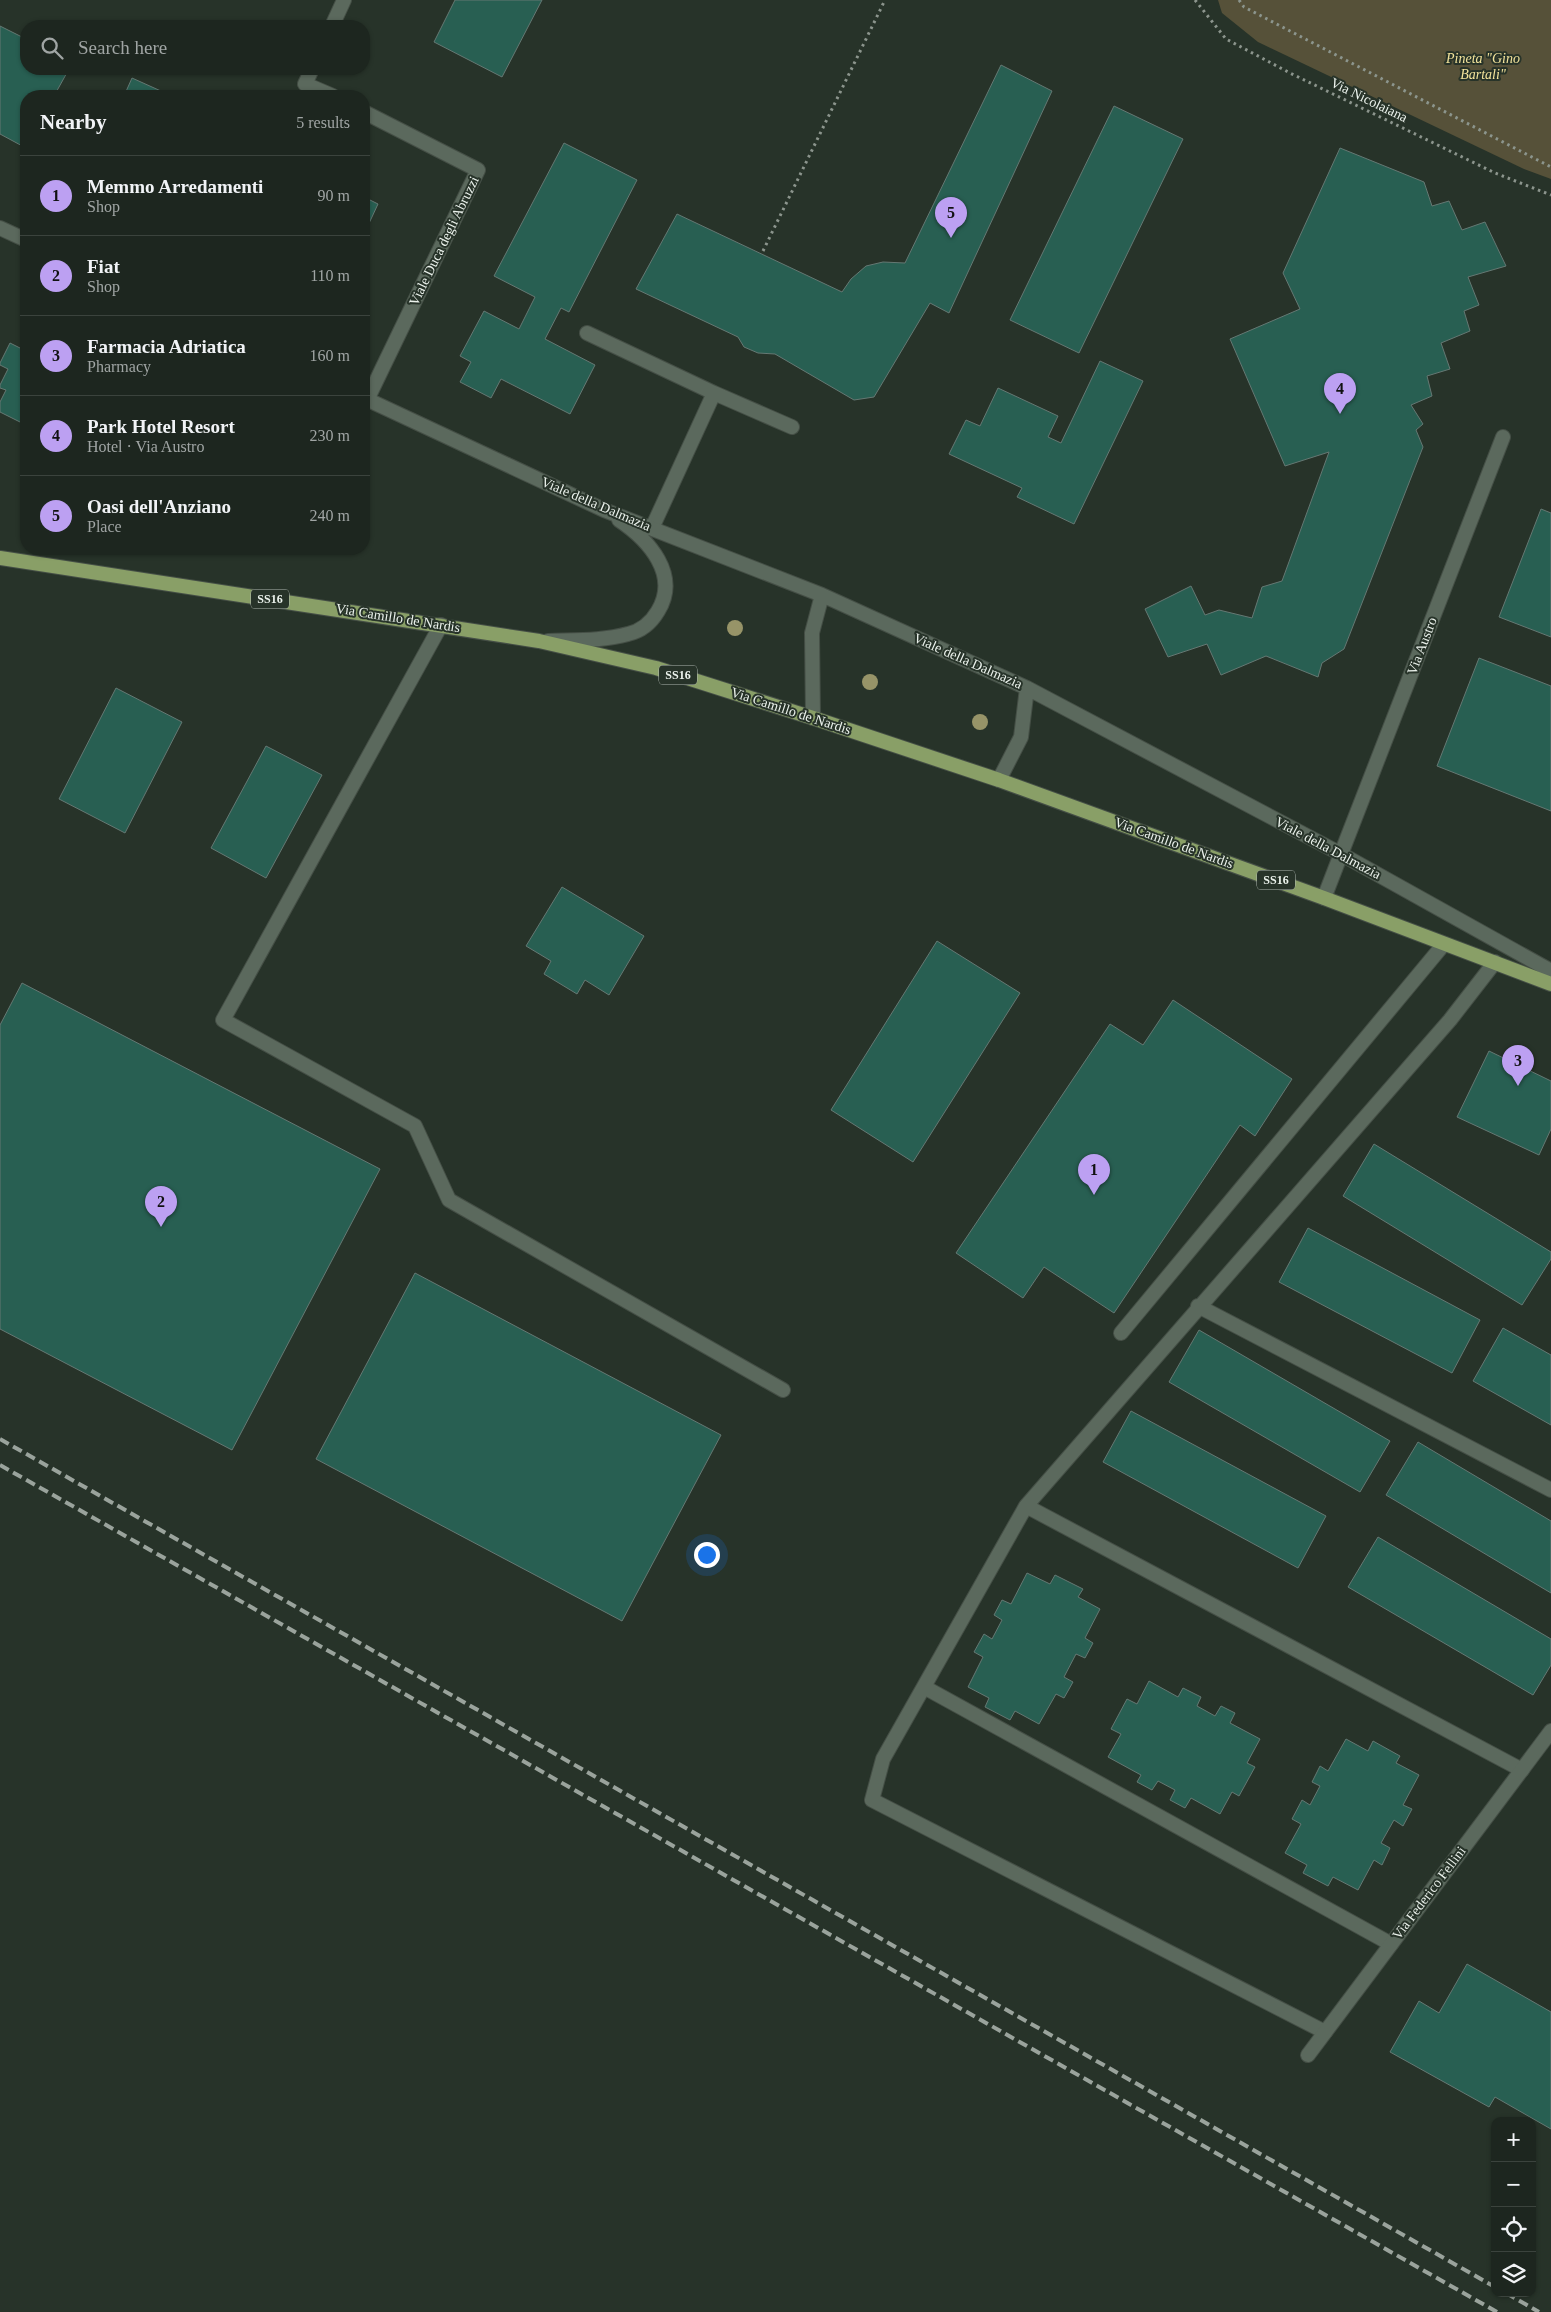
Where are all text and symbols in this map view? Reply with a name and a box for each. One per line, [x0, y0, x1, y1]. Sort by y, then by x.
search box [20, 20, 370, 75]
icon: search [38, 34, 66, 62]
text: Search here [78, 37, 167, 58]
park label: Pineta "Gino Bartali" [1445, 51, 1520, 82]
street label: Via Nicolaiana [1328, 75, 1411, 125]
text: Nearby [40, 110, 107, 134]
text: 5 results [296, 114, 350, 131]
street label: Viale Duca degli Abruzzi [406, 174, 482, 308]
text: Memmo Arredamenti [87, 176, 263, 197]
text: 1 [52, 187, 60, 204]
text: 90 m [318, 187, 350, 204]
pin: 5 [935, 197, 967, 238]
text: Shop [87, 198, 120, 215]
text: Fiat [87, 256, 120, 277]
text: 2 [52, 267, 60, 284]
text: 110 m [310, 267, 350, 284]
text: Shop [87, 278, 120, 295]
text: Farmacia Adriatica [87, 336, 246, 357]
text: 3 [52, 347, 60, 364]
text: 160 m [310, 347, 350, 364]
text: Pharmacy [87, 358, 151, 375]
pin: 4 [1324, 373, 1356, 414]
text: Park Hotel Resort [87, 416, 235, 437]
text: 4 [52, 427, 60, 444]
text: 230 m [310, 427, 350, 444]
text: Hotel · Via Austro [87, 438, 204, 455]
street label: Viale della Dalmazia [539, 474, 654, 534]
text: Oasi dell'Anziano [87, 496, 231, 517]
text: 5 [52, 507, 60, 524]
text: 240 m [310, 507, 350, 524]
text: Place [87, 518, 122, 535]
road number: SS16 [251, 590, 289, 608]
street label: Via Camillo de Nardis [335, 601, 461, 635]
street label: Via Austro [1404, 615, 1440, 677]
street label: Viale della Dalmazia [911, 630, 1025, 692]
road number: SS16 [659, 666, 697, 684]
street label: Via Camillo de Nardis [729, 684, 853, 738]
street label: Via Camillo de Nardis [1112, 814, 1236, 872]
street label: Viale della Dalmazia [1273, 814, 1384, 883]
road number: SS16 [1257, 870, 1295, 890]
pin: 3 [1502, 1045, 1534, 1086]
pin: 1 [1078, 1154, 1110, 1195]
pin: 2 [145, 1186, 177, 1227]
your location [694, 1542, 720, 1568]
street label: Via Federico Fellini [1389, 1844, 1469, 1942]
map controls [1491, 2117, 1536, 2297]
button: + [1491, 2117, 1536, 2162]
button: − [1491, 2162, 1536, 2207]
button: locate [1491, 2207, 1536, 2252]
button: layers [1491, 2252, 1536, 2297]

